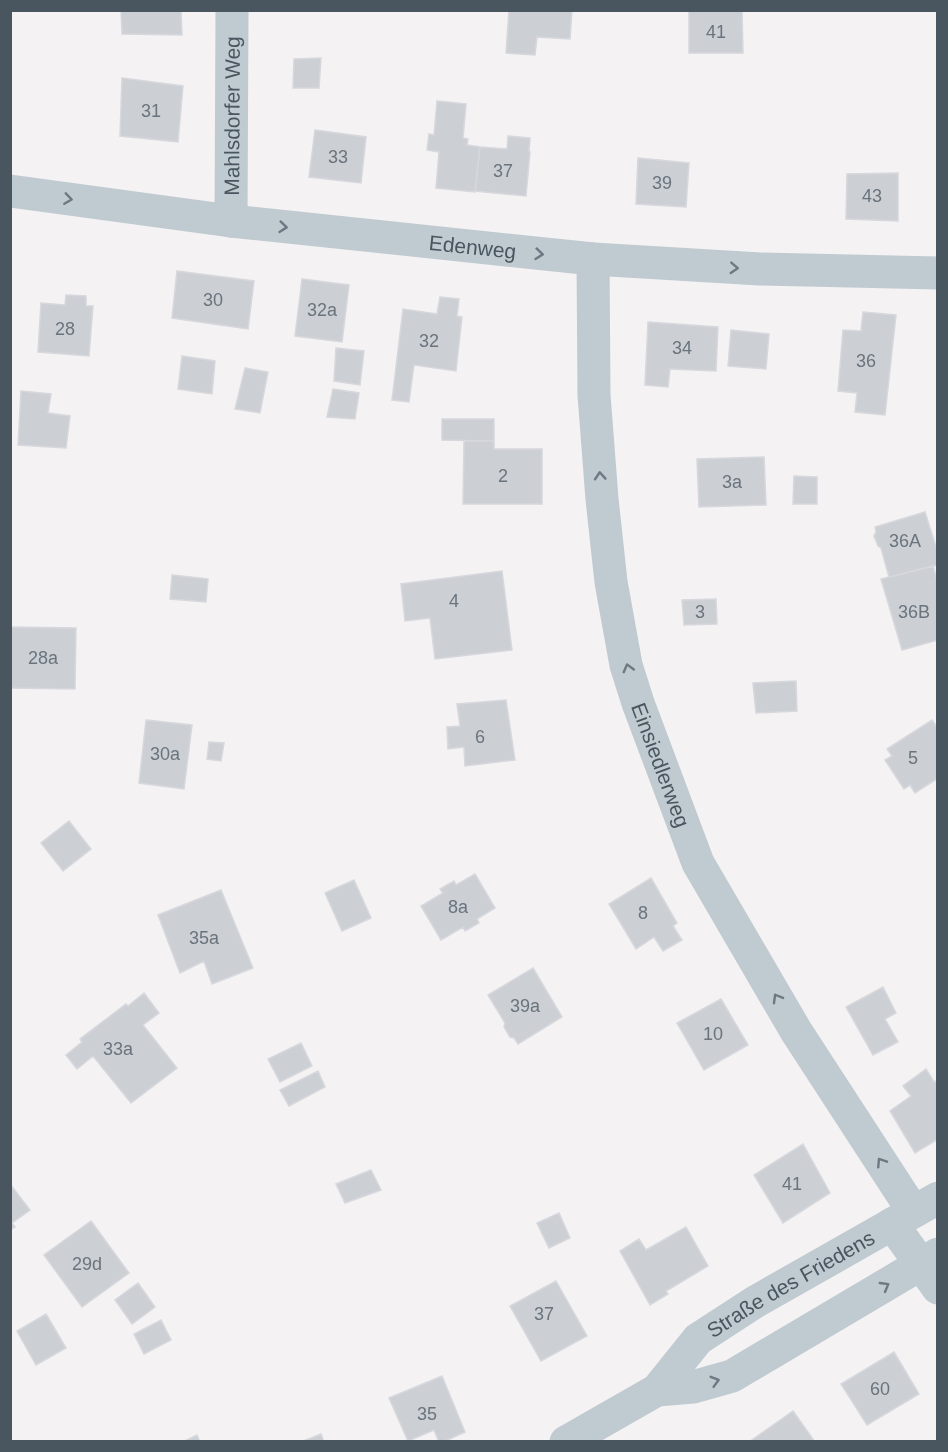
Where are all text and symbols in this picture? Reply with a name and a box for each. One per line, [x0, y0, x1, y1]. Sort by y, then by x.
house number: 41 [706, 22, 726, 42]
street label: Mahlsdorfer Weg [220, 36, 243, 196]
house number: 31 [141, 101, 161, 121]
house number: 33 [328, 147, 348, 167]
house number: 37 [493, 161, 513, 181]
house number: 39 [652, 173, 672, 193]
house number: 43 [862, 186, 882, 206]
one-way arrow [64, 192, 73, 204]
one-way arrow [278, 220, 287, 232]
street label: Edenweg [428, 230, 517, 262]
one-way arrow [535, 247, 544, 260]
one-way arrow [729, 261, 738, 274]
house number: 30 [203, 290, 223, 310]
house number: 32a [307, 300, 338, 320]
house number: 28 [55, 319, 75, 339]
house number: 32 [419, 331, 439, 351]
house number: 34 [672, 338, 692, 358]
house number: 36 [856, 351, 876, 371]
house number: 2 [498, 466, 508, 486]
one-way arrow [594, 471, 607, 480]
house number: 3a [722, 472, 743, 492]
house number: 36A [889, 531, 921, 551]
house number: 4 [449, 591, 459, 611]
house number: 3 [695, 602, 705, 622]
house number: 36B [898, 602, 930, 622]
house number: 28a [28, 648, 59, 668]
one-way arrow [622, 663, 635, 673]
street label: Einsiedlerweg [627, 700, 695, 830]
house number: 6 [475, 727, 485, 747]
house number: 30a [150, 744, 181, 764]
house number: 5 [908, 748, 918, 768]
house number: 8a [448, 897, 469, 917]
house number: 8 [638, 903, 648, 923]
house number: 35a [189, 928, 220, 948]
one-way arrow [772, 993, 784, 1004]
house number: 39a [510, 996, 541, 1016]
house number: 10 [703, 1024, 723, 1044]
house number: 33a [103, 1039, 134, 1059]
one-way arrow [877, 1158, 889, 1168]
house number: 41 [782, 1174, 802, 1194]
street label: Straße des Friedens [702, 1225, 878, 1342]
house number: 29d [72, 1254, 102, 1274]
one-way arrow [879, 1282, 889, 1294]
house number: 37 [534, 1304, 554, 1324]
one-way arrow [709, 1376, 720, 1388]
house number: 60 [870, 1379, 890, 1399]
house number: 35 [417, 1404, 437, 1424]

